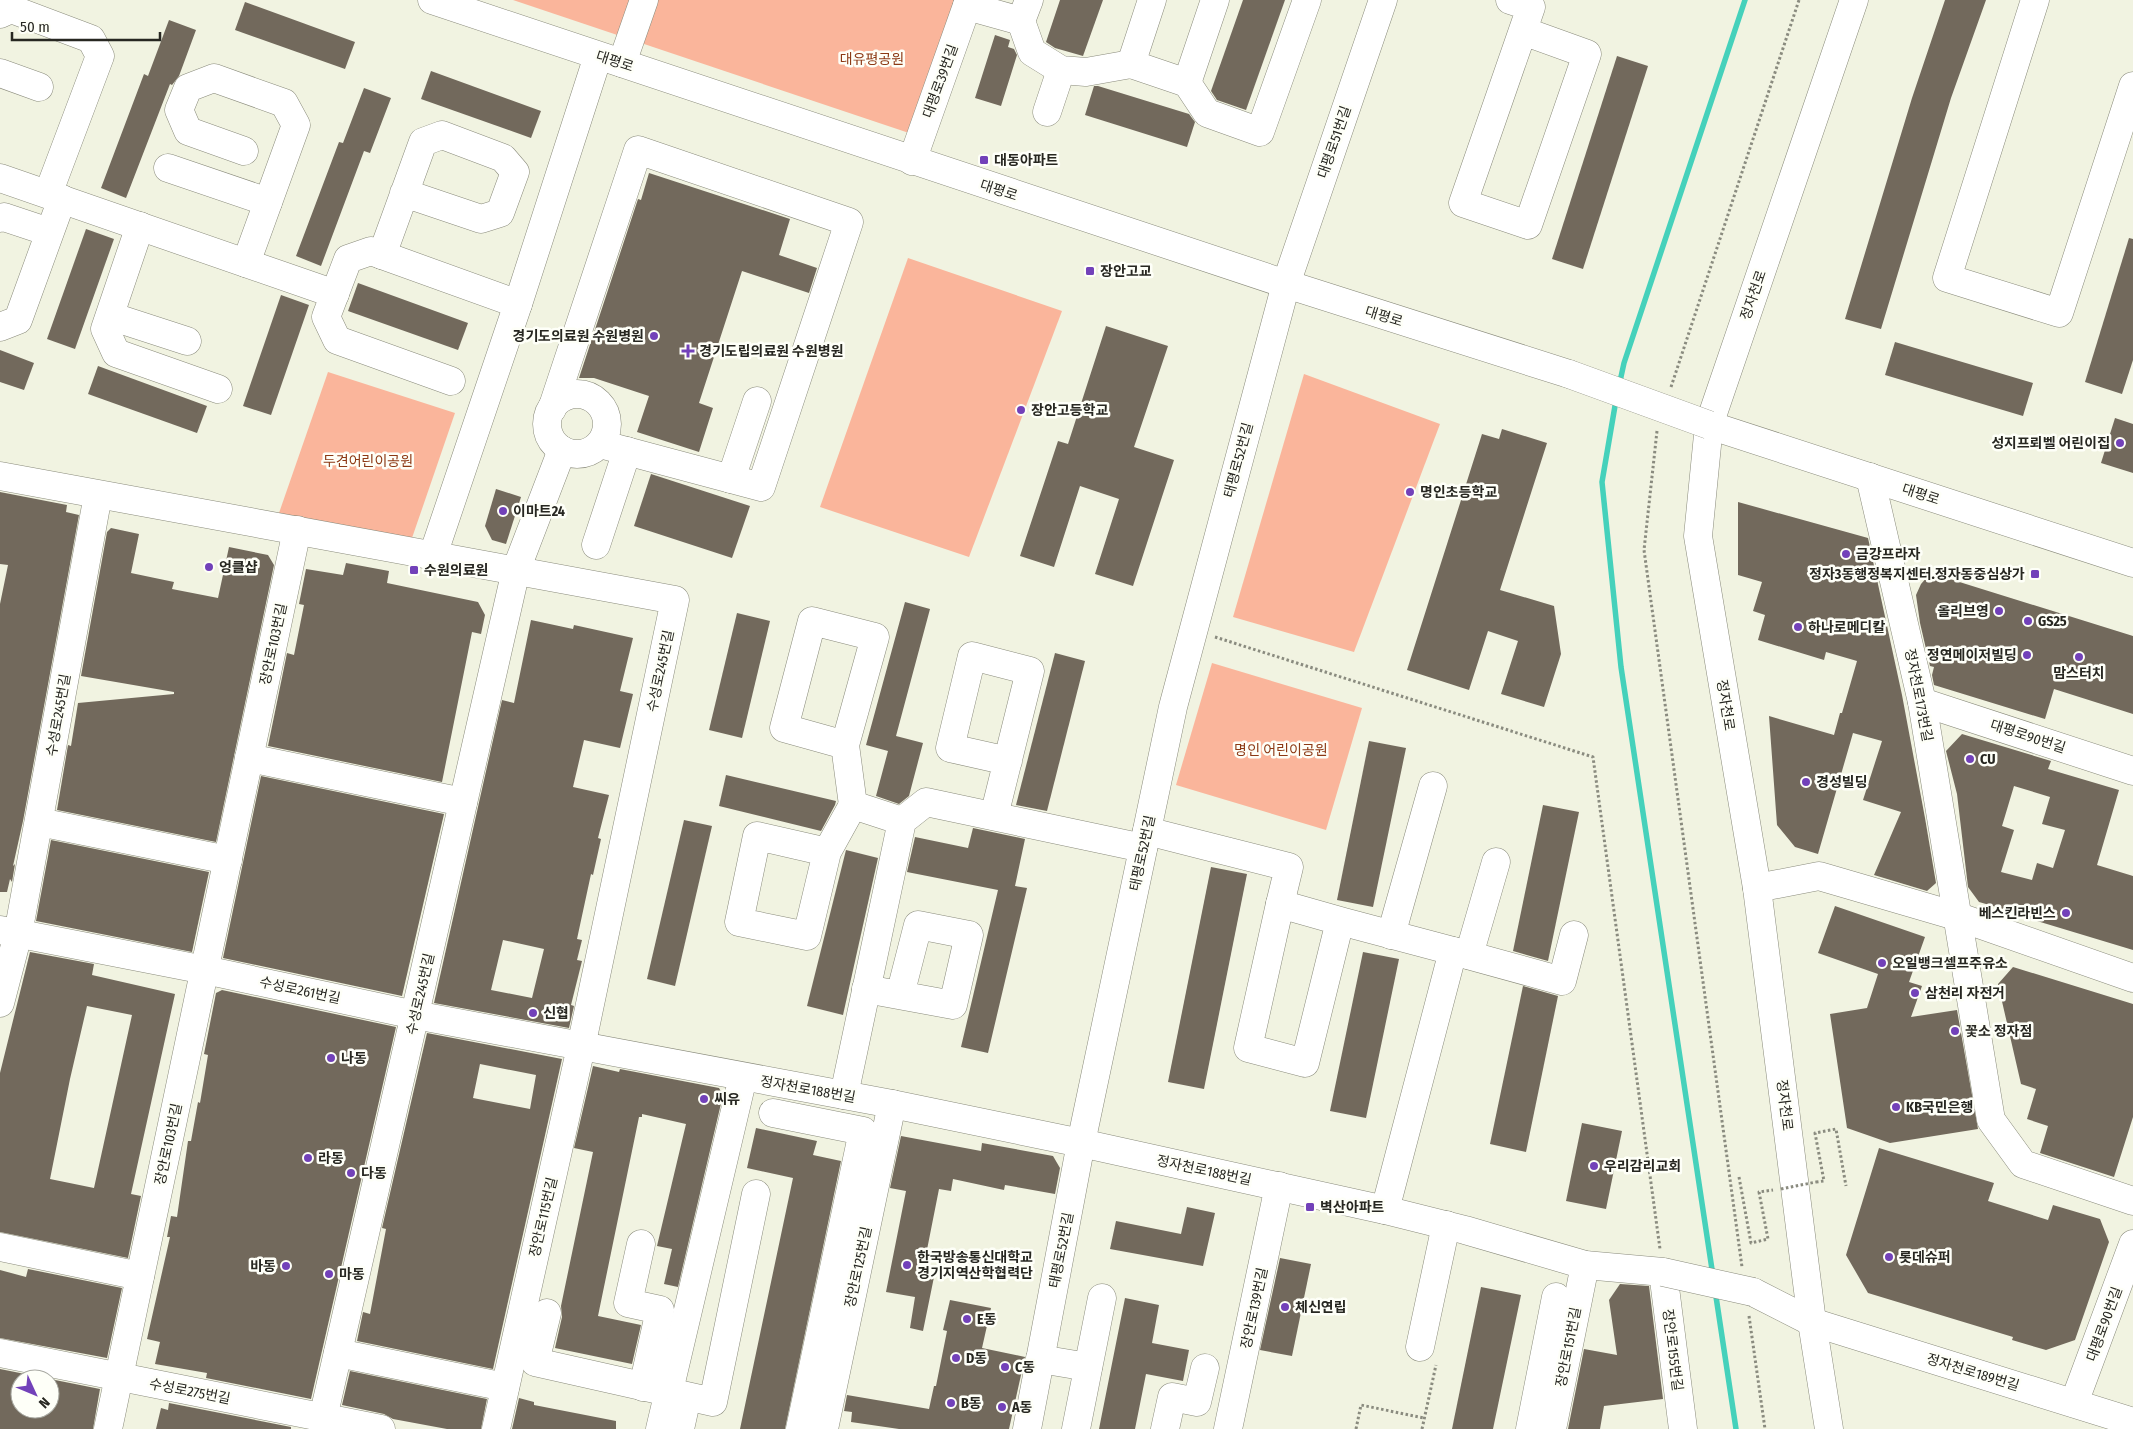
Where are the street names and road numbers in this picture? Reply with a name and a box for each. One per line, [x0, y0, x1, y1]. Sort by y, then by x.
street label: 대평로39번길 [919, 42, 962, 120]
street label: 대평로 [594, 47, 636, 76]
street label: 대평로51번길 [1314, 104, 1355, 181]
street label: 대평로 [978, 176, 1020, 205]
street label: 정자천로 [1737, 268, 1770, 322]
street label: 대평로 [1363, 303, 1405, 330]
street label: 태평로52번길 [1220, 421, 1257, 499]
street label: 대평로 [1900, 480, 1942, 509]
street label: 장안로103번길 [257, 602, 290, 687]
street label: 수성로245번길 [644, 629, 677, 714]
street label: 정자천로173번길 [1901, 647, 1936, 743]
street label: 수성로245번길 [43, 673, 74, 758]
street label: 정자천로 [1713, 678, 1738, 732]
street label: 대평로90번길 [1988, 716, 2068, 757]
street label: 태평로52번길 [1126, 814, 1159, 892]
street label: 수성로245번길 [403, 952, 438, 1037]
street label: 수성로261번길 [258, 974, 342, 1007]
street label: 정자천로188번길 [759, 1073, 857, 1106]
street label: 정자천로 [1773, 1078, 1796, 1132]
street label: 장안로103번길 [152, 1102, 185, 1187]
street label: 정자천로188번길 [1155, 1152, 1253, 1189]
street label: 장안로115번길 [526, 1175, 561, 1259]
street label: 태평로52번길 [1046, 1211, 1077, 1289]
street label: 장안로125번길 [842, 1225, 875, 1309]
street label: 장안로139번길 [1238, 1266, 1271, 1350]
street label: 대평로90번길 [2083, 1284, 2126, 1364]
street label: 장안로151번길 [1552, 1306, 1585, 1389]
street label: 장안로155번길 [1659, 1308, 1686, 1392]
street label: 정자천로189번길 [1924, 1350, 2021, 1395]
street label: 수성로275번길 [148, 1375, 232, 1408]

